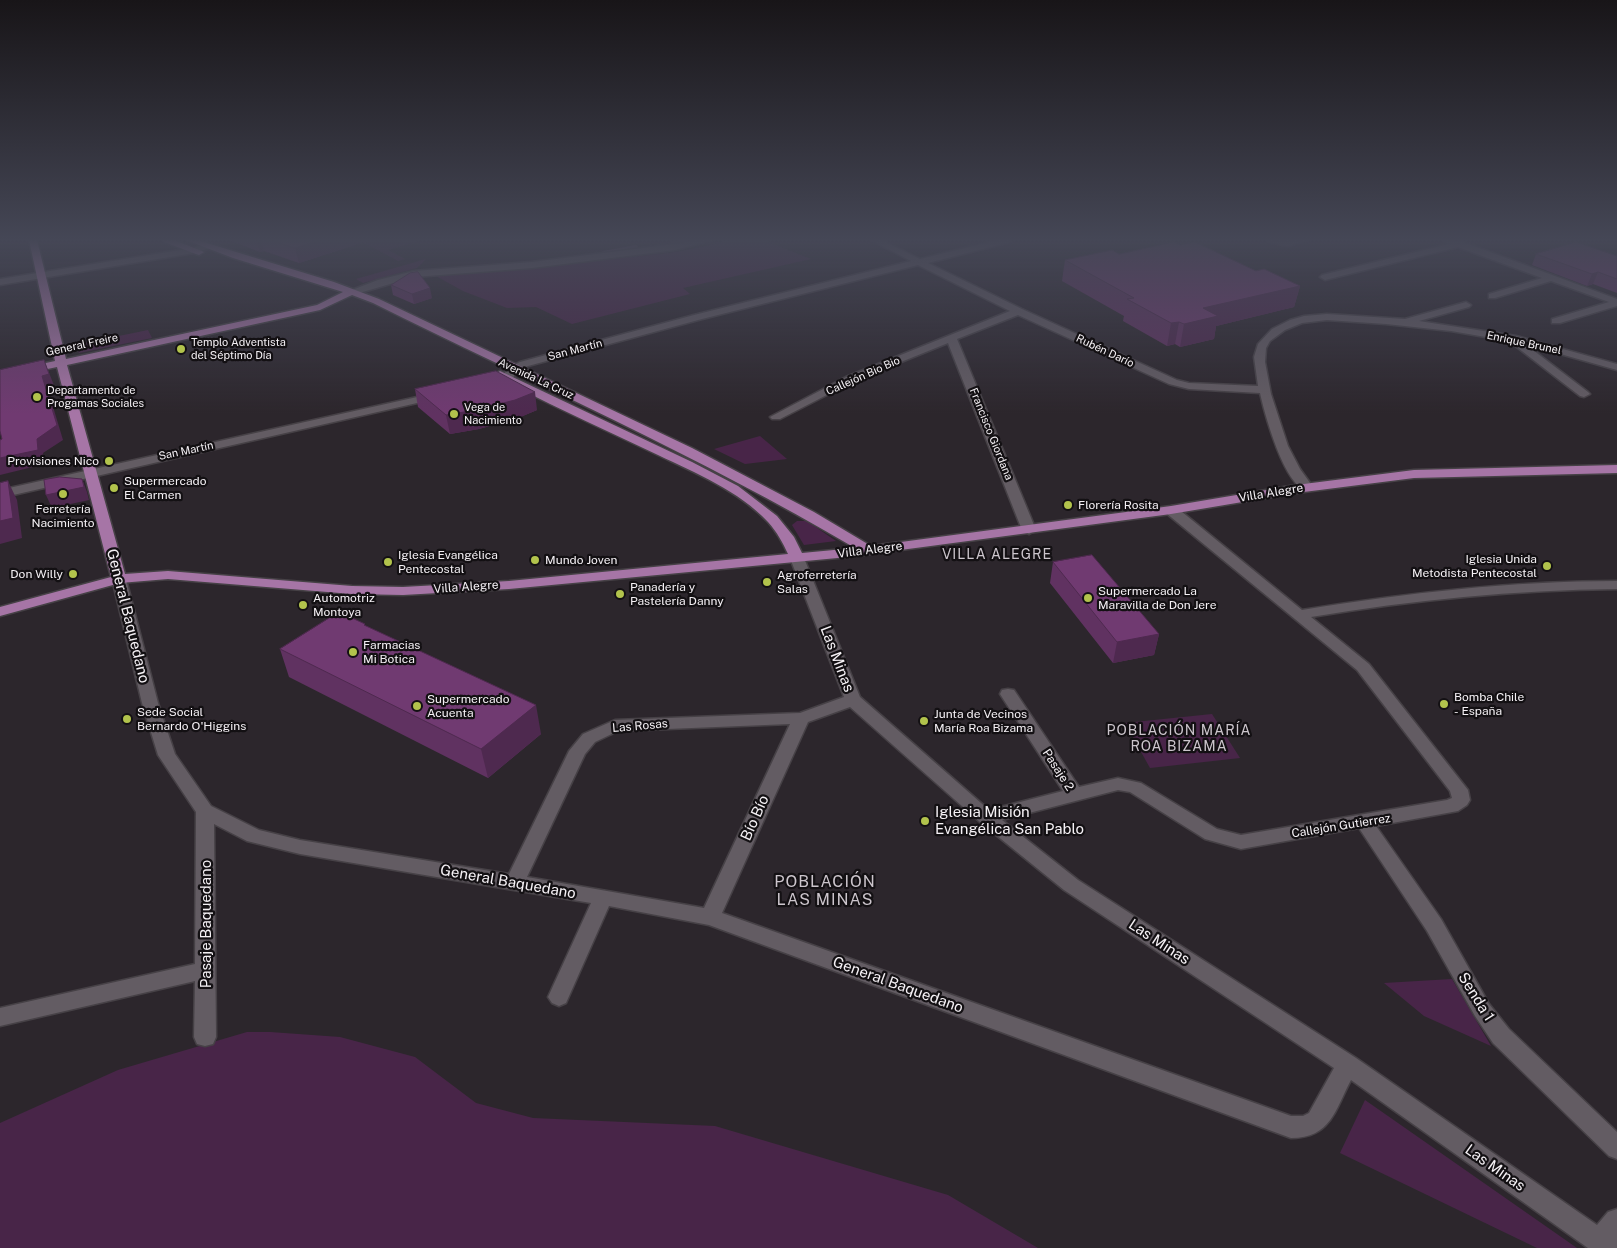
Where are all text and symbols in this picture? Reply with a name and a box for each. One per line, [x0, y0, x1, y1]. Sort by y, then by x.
street label: Enrique Brunel [1485, 329, 1563, 357]
street label: General Freire [45, 331, 119, 359]
street label: Rubén Darío [1074, 332, 1136, 370]
place label: Templo Adventista del Séptimo Día [191, 336, 286, 362]
street label: San Martín [546, 336, 604, 364]
marker: Templo Adventista del Séptimo Día [175, 343, 187, 355]
street label: Callejón Bio Bio [824, 354, 902, 398]
street label: Avenida La Cruz [496, 356, 576, 402]
place label: Departamento de Progamas Sociales [47, 384, 144, 410]
street label: Francisco Giordana [966, 386, 1016, 482]
marker: Departamento de Progamas Sociales [31, 391, 43, 403]
place label: Vega de Nacimiento [464, 401, 522, 427]
marker: Vega de Nacimiento [448, 408, 460, 420]
street label: San Martín [157, 439, 215, 463]
place label: Provisiones Nico [7, 454, 99, 468]
marker: Provisiones Nico [103, 455, 115, 467]
place label: Supermercado El Carmen [124, 474, 207, 502]
street label: Villa Alegre [1238, 481, 1304, 505]
marker: Supermercado El Carmen [108, 482, 120, 494]
marker: Ferretería Nacimiento [57, 488, 69, 500]
place label: Florería Rosita [1078, 498, 1159, 512]
marker: Florería Rosita [1062, 499, 1074, 511]
place label: Ferretería Nacimiento [31, 502, 95, 530]
street label: Villa Alegre [837, 539, 903, 561]
street label: General Baquedano [103, 547, 153, 685]
district label: VILLA ALEGRE [940, 547, 1054, 563]
place label: Iglesia Evangélica Pentecostal [398, 548, 498, 576]
place label: Iglesia Unida Metodista Pentecostal [1412, 552, 1537, 580]
place label: Mundo Joven [545, 553, 617, 567]
marker: Mundo Joven [529, 554, 541, 566]
marker: Iglesia Evangélica Pentecostal [382, 556, 394, 568]
marker: Iglesia Unida Metodista Pentecostal [1541, 560, 1553, 572]
place label: Don Willy [10, 567, 63, 581]
marker: Don Willy [67, 568, 79, 580]
place label: Agroferretería Salas [777, 568, 857, 596]
marker: Agroferretería Salas [761, 576, 773, 588]
street label: Villa Alegre [433, 578, 499, 596]
place label: Panadería y Pastelería Danny [630, 580, 724, 608]
place label: Supermercado La Maravilla de Don Jere [1098, 584, 1216, 612]
marker: Panadería y Pastelería Danny [614, 588, 626, 600]
place label: Automotriz Montoya [313, 591, 375, 619]
marker: Supermercado La Maravilla de Don Jere [1082, 592, 1094, 604]
marker: Automotriz Montoya [297, 599, 309, 611]
street label: Las Minas [816, 623, 858, 695]
place label: Farmacias Mi Botica [363, 638, 420, 666]
marker: Farmacias Mi Botica [347, 646, 359, 658]
place label: Bomba Chile - España [1454, 690, 1524, 718]
place label: Supermercado Acuenta [427, 692, 510, 720]
marker: Bomba Chile - España [1438, 698, 1450, 710]
marker: Supermercado Acuenta [411, 700, 423, 712]
place label: Sede Social Bernardo O'Higgins [137, 705, 246, 733]
place label: Junta de Vecinos María Roa Bizama [934, 707, 1033, 735]
marker: Sede Social Bernardo O'Higgins [121, 713, 133, 725]
marker: Junta de Vecinos María Roa Bizama [918, 715, 930, 727]
street label: Las Rosas [612, 716, 668, 736]
district label: POBLACIÓN MARÍA ROA BIZAMA [1105, 723, 1253, 756]
street label: Pasaje 2 [1039, 746, 1077, 794]
street label: Bío Bío [737, 792, 773, 844]
place label: Iglesia Misión Evangélica San Pablo [935, 803, 1084, 838]
street label: Callejón Gutierrez [1290, 811, 1392, 841]
marker: Iglesia Misión Evangélica San Pablo [919, 815, 931, 827]
street label: Pasaje Baquedano [197, 860, 215, 988]
street label: General Baquedano [439, 861, 577, 903]
district label: POBLACIÓN LAS MINAS [773, 872, 877, 910]
street label: Las Minas [1125, 916, 1193, 968]
street label: General Baquedano [830, 953, 966, 1017]
street label: Senda 1 [1454, 969, 1498, 1025]
street label: Las Minas [1461, 1141, 1529, 1195]

